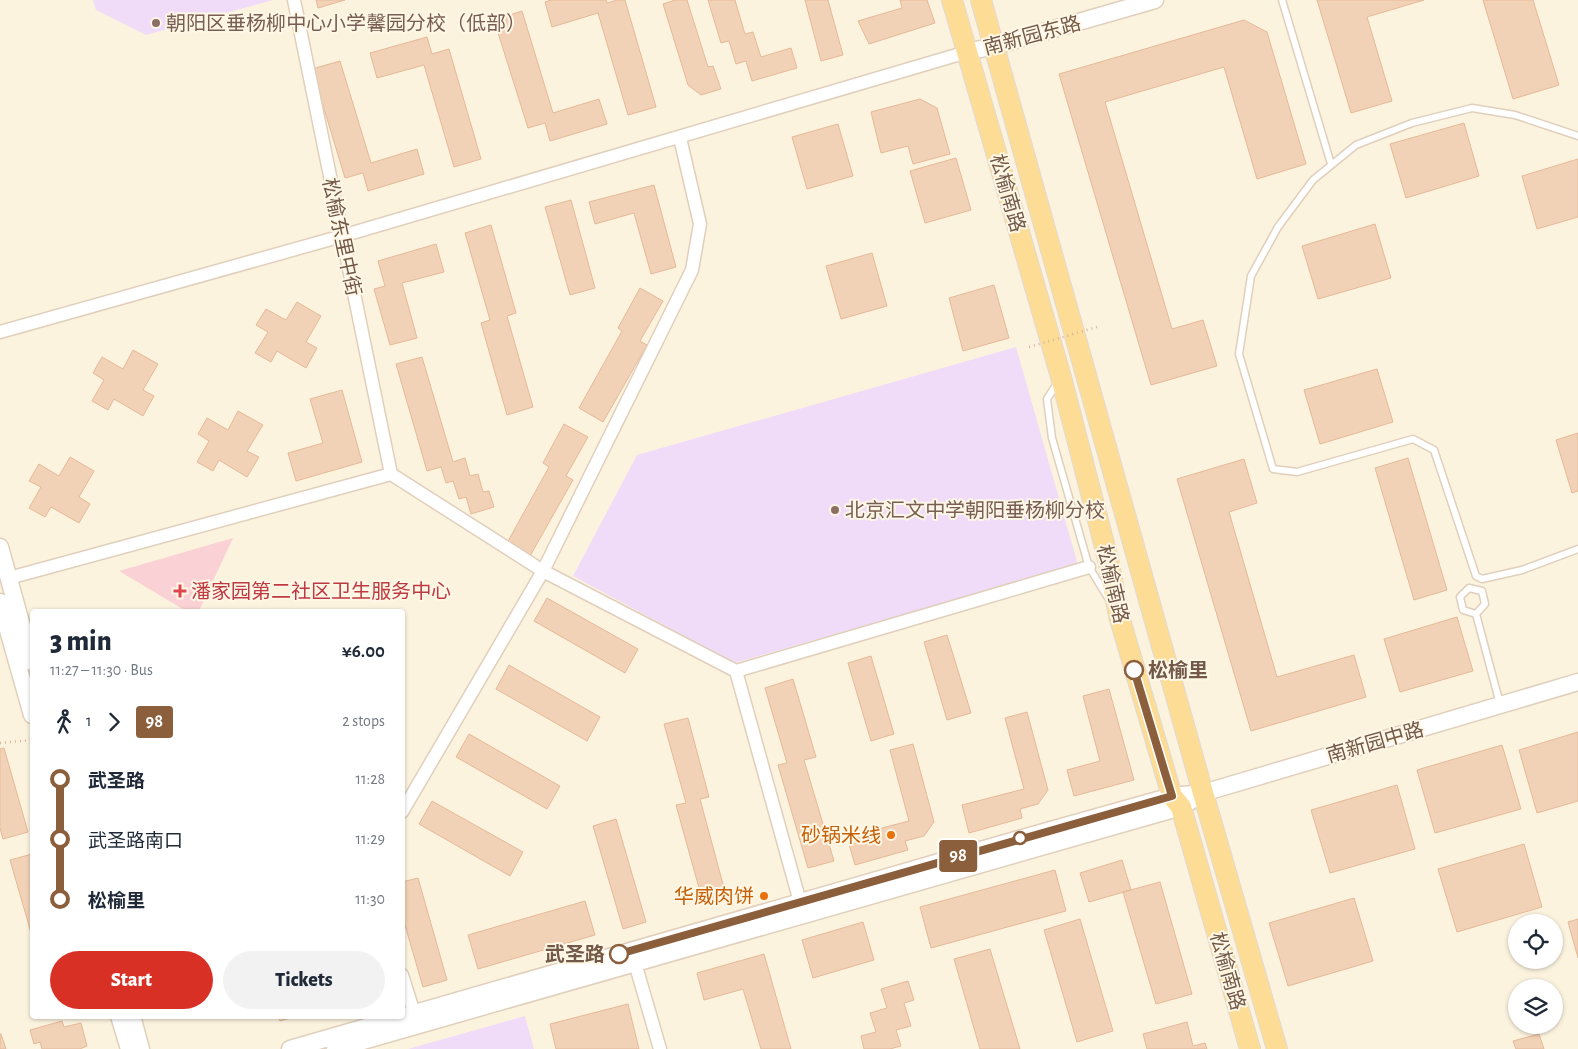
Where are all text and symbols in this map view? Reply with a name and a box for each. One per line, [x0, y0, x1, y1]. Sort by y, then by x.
street label: 南新园东路 [981, 11, 1083, 59]
place label: 朝阳区垂杨柳中心小学馨园分校（低部） [166, 12, 526, 34]
marker: 朝阳区垂杨柳中心小学馨园分校（低部） [150, 17, 162, 29]
street label: 松榆南路 [986, 152, 1029, 234]
street label: 松榆东里中街 [319, 176, 364, 298]
place label: 北京汇文中学朝阳垂杨柳分校 [845, 500, 1105, 521]
marker: 北京汇文中学朝阳垂杨柳分校 [829, 504, 841, 516]
street label: 松榆南路 [1093, 543, 1132, 625]
place label: 潘家园第二社区卫生服务中心 [191, 580, 451, 602]
marker: 潘家园第二社区卫生服务中心 [173, 584, 187, 598]
text: 3 min [50, 628, 112, 656]
text: ¥6.00 [342, 642, 385, 661]
place label: 松榆里 [1148, 659, 1208, 681]
marker: 松榆里 [1124, 660, 1144, 680]
text: 11:27 – 11:30 · Bus [50, 662, 153, 678]
icon: walk [50, 708, 78, 736]
icon: forward [100, 708, 128, 736]
text: 1 [86, 713, 92, 729]
text: 98 [146, 713, 163, 731]
text: 2 stops [342, 713, 385, 729]
street label: 南新园中路 [1324, 718, 1426, 766]
text: 11:28 [355, 771, 385, 787]
text: 武圣路 [88, 772, 145, 791]
place label: 砂锅米线 [801, 825, 881, 846]
marker: 砂锅米线 [885, 829, 897, 841]
text: 11:29 [356, 831, 385, 847]
unlabelled marker [1013, 831, 1027, 845]
text: 武圣路南口 [88, 832, 183, 851]
line badge: 98 [936, 840, 980, 872]
text: 98 [949, 847, 967, 865]
place label: 华威肉饼 [674, 886, 754, 907]
marker: 华威肉饼 [758, 890, 770, 902]
text: 11:30 [355, 891, 385, 907]
text: 松榆里 [88, 892, 145, 911]
map controls [1508, 914, 1563, 1034]
button: locate [1508, 914, 1563, 969]
street label: 松榆南路 [1206, 930, 1249, 1012]
place label: 武圣路 [545, 944, 605, 965]
marker: 武圣路 [609, 944, 629, 964]
button: Start [50, 951, 213, 1009]
button: Tickets [223, 951, 385, 1009]
button: layers [1508, 979, 1563, 1034]

